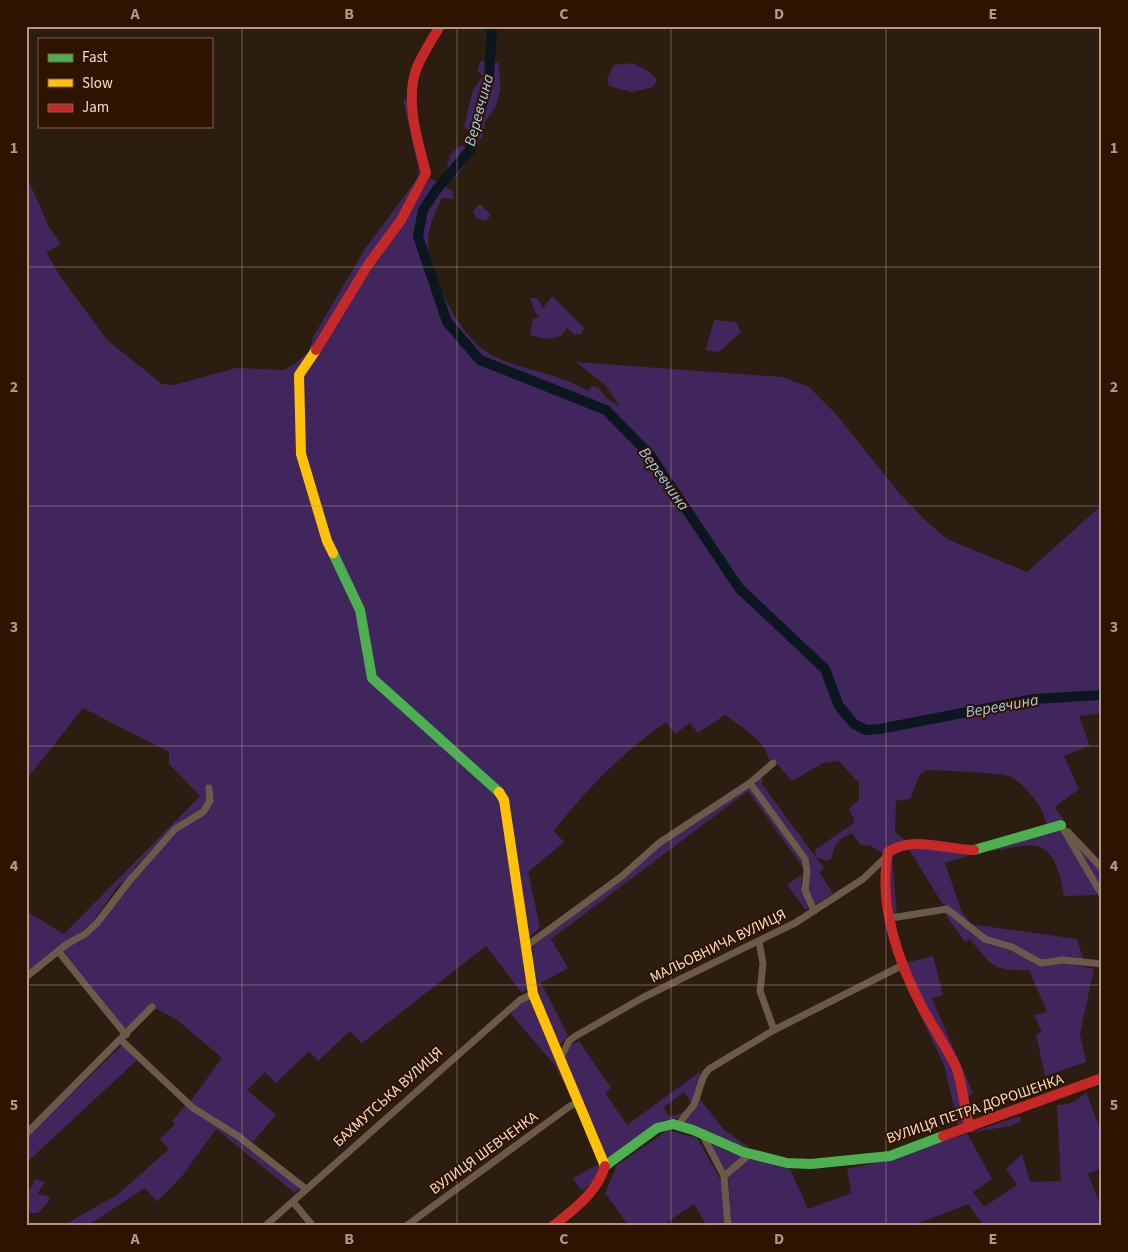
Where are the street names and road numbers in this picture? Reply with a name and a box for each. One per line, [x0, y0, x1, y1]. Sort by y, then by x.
street label: МАЛЬОВНИЧА ВУЛИЦЯ [646, 904, 790, 988]
street label: БАХМУТСЬКА ВУЛИЦЯ [328, 1042, 448, 1152]
street label: ВУЛИЦЯ ПЕТРА ДОРОШЕНКА [884, 1068, 1067, 1149]
street label: ВУЛИЦЯ ШЕВЧЕНКА [426, 1106, 543, 1199]

